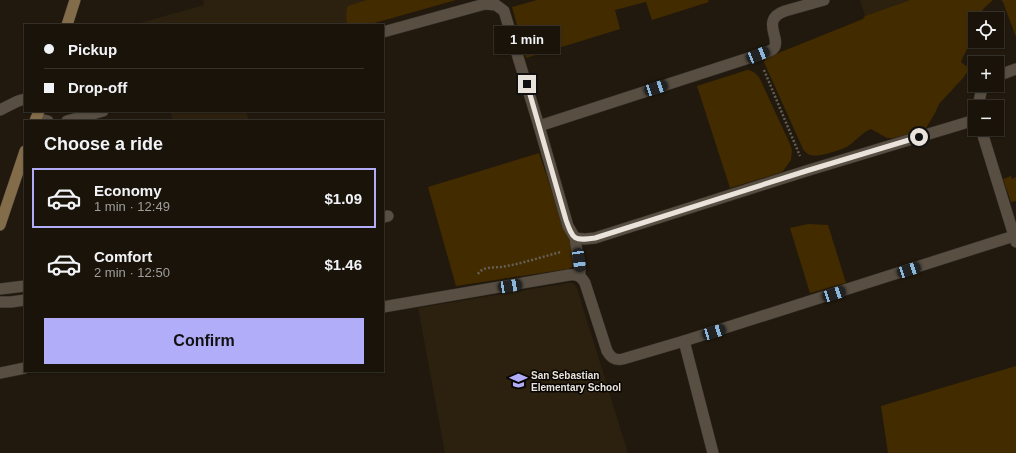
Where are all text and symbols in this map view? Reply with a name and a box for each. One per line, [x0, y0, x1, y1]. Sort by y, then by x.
map controls [968, 12, 1004, 136]
button: locate [968, 12, 1004, 48]
callout: 1 min [494, 26, 560, 54]
text: 1 min [510, 32, 544, 47]
text: Pickup [68, 41, 117, 58]
car [745, 45, 771, 65]
button: + [968, 56, 1004, 92]
route end [518, 75, 536, 93]
text: Drop-off [68, 79, 127, 96]
car [643, 79, 669, 97]
button: − [968, 100, 1004, 136]
route start [910, 128, 928, 146]
text: Choose a ride [44, 134, 163, 154]
icon: car [46, 180, 82, 216]
text: Economy [94, 182, 162, 199]
text: $1.09 [324, 190, 362, 207]
text: 1 min · 12:49 [94, 199, 170, 214]
icon: car [46, 246, 82, 282]
car [571, 247, 587, 273]
text: Comfort [94, 248, 152, 265]
text: $1.46 [324, 256, 362, 273]
car [896, 261, 922, 279]
text: 2 min · 12:50 [94, 265, 170, 280]
car [497, 278, 523, 294]
car [821, 285, 847, 303]
button: Confirm [44, 318, 364, 364]
car [701, 323, 727, 341]
place label: San Sebastian Elementary School [531, 370, 621, 393]
school or university icon: San Sebastian Elementary School [508, 371, 528, 391]

